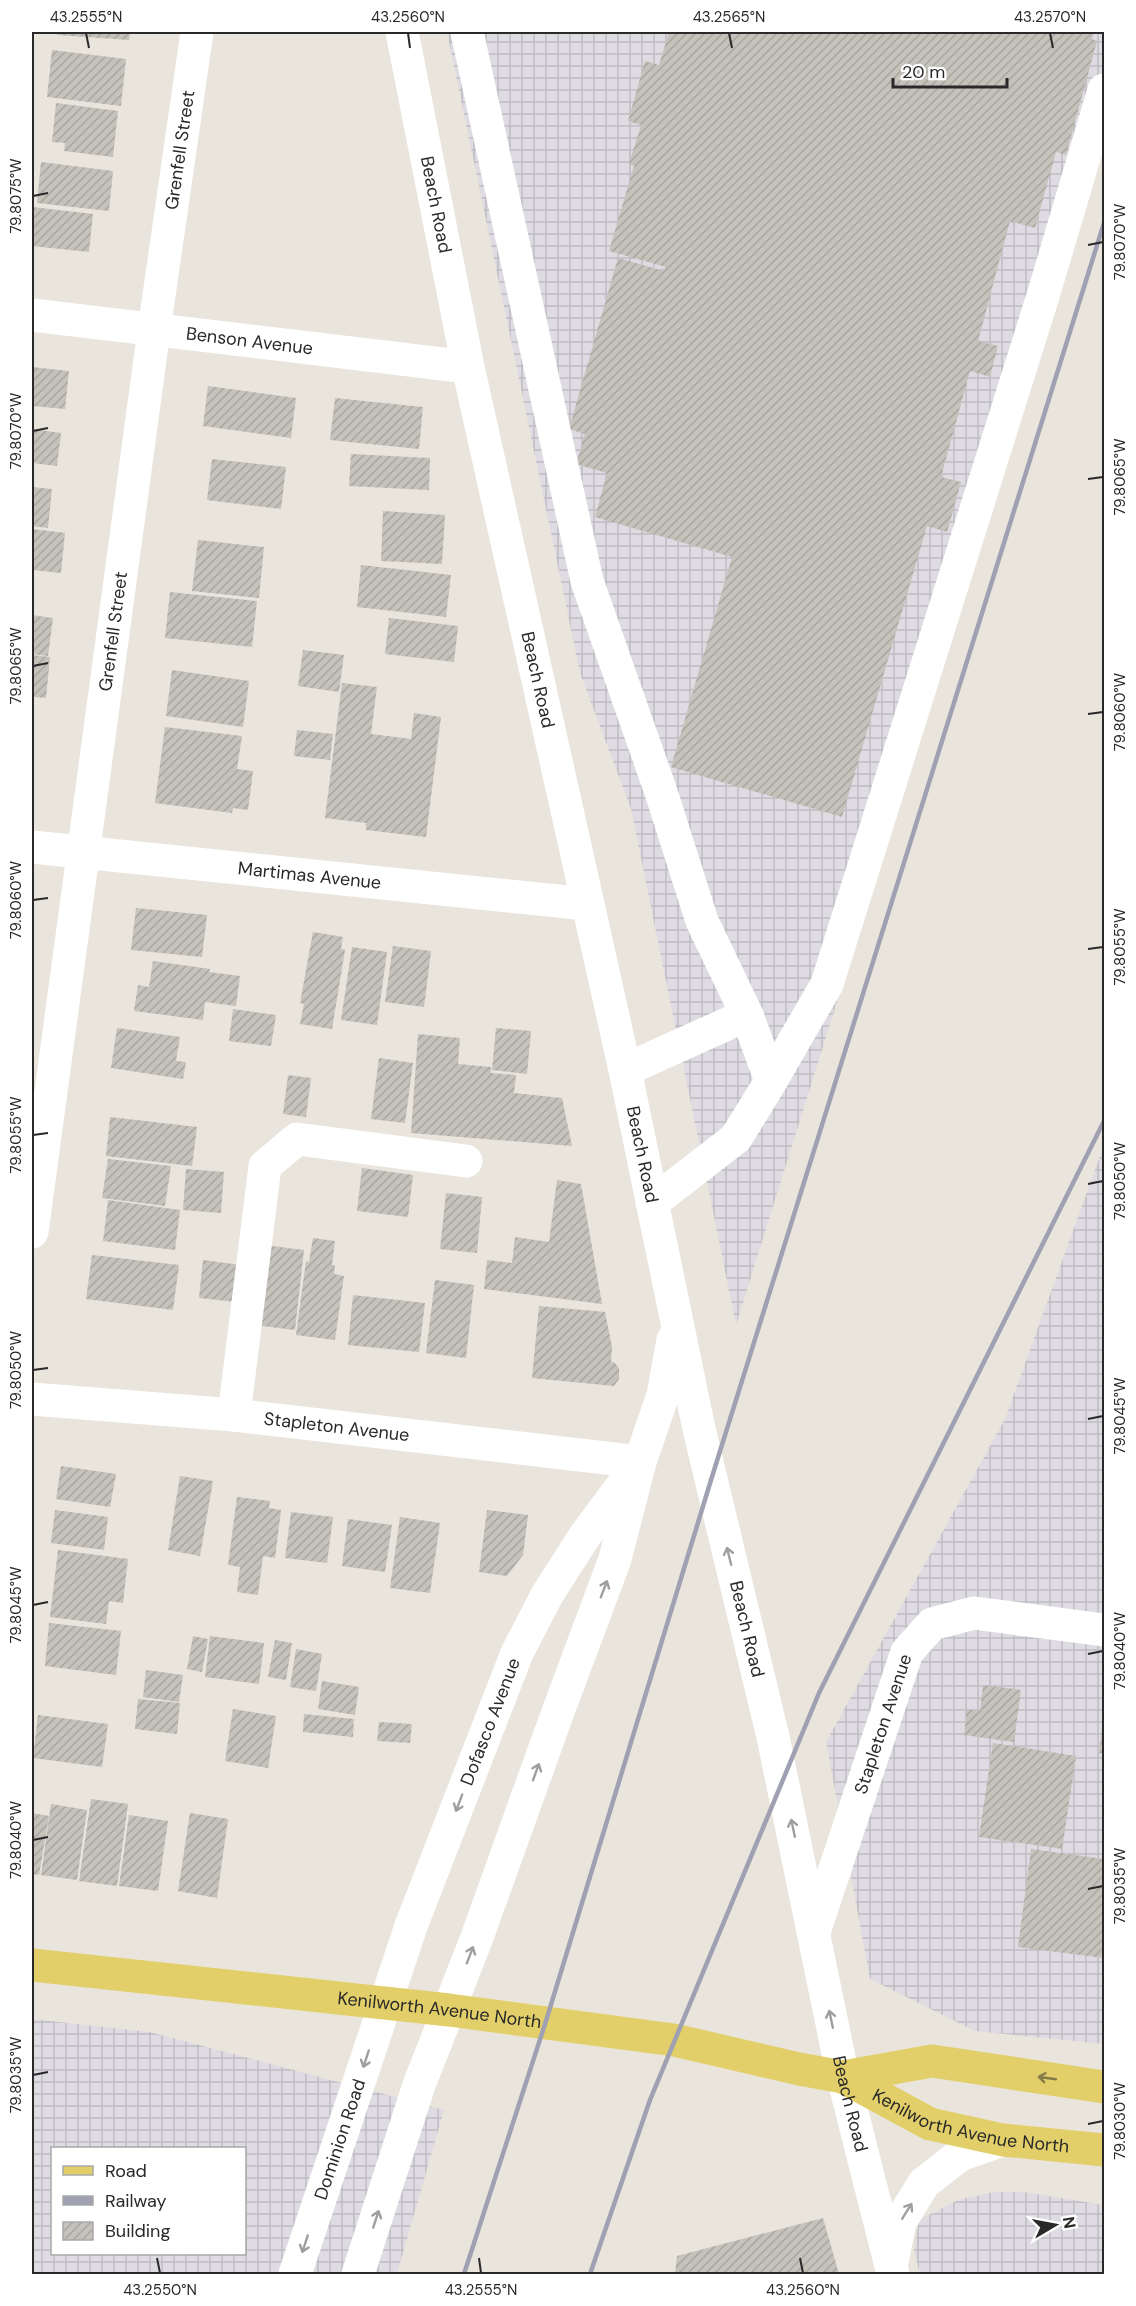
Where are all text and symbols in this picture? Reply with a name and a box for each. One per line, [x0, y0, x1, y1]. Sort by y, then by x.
text: 43.2555°N [50, 7, 122, 27]
text: 43.2560°N [371, 7, 445, 27]
text: 43.2565°N [693, 7, 765, 27]
text: 43.2570°N [1014, 7, 1086, 27]
scale bar [893, 51, 1007, 89]
text: 20 m [902, 60, 945, 84]
street label: Grenfell Street [159, 89, 200, 211]
street label: Beach Road [415, 154, 457, 255]
text: 79.8075°W [6, 158, 26, 234]
text: 79.8070°W [1110, 203, 1130, 280]
street label: Benson Avenue [185, 321, 314, 360]
text: 79.8070°W [6, 392, 26, 469]
text: 79.8065°W [1110, 438, 1130, 515]
street label: Grenfell Street [93, 570, 133, 693]
text: 79.8065°W [6, 627, 26, 704]
street label: Beach Road [515, 629, 560, 730]
text: 79.8060°W [1110, 672, 1130, 751]
street label: Martimas Avenue [237, 856, 382, 895]
text: 79.8060°W [6, 860, 26, 939]
text: 79.8055°W [1110, 908, 1130, 985]
text: 79.8055°W [6, 1096, 26, 1173]
street label: Beach Road [621, 1104, 664, 1205]
text: 79.8050°W [1110, 1142, 1130, 1220]
text: 79.8050°W [6, 1331, 26, 1409]
text: 79.8045°W [1110, 1377, 1130, 1454]
street label: Stapleton Avenue [263, 1407, 411, 1447]
one-way arrow [723, 1547, 735, 1566]
text: 79.8045°W [6, 1566, 26, 1643]
street label: Beach Road [724, 1578, 770, 1680]
one-way arrow [599, 1580, 610, 1599]
text: 79.8040°W [1110, 1612, 1130, 1690]
street label: Stapleton Avenue [849, 1651, 918, 1797]
street label: Dofasco Avenue [455, 1655, 526, 1789]
one-way arrow [532, 1763, 543, 1782]
one-way arrow [452, 1793, 463, 1811]
text: 79.8040°W [6, 1801, 26, 1879]
one-way arrow [787, 1819, 798, 1838]
text: 79.8035°W [1110, 1847, 1130, 1924]
one-way arrow [465, 1946, 476, 1965]
street label: Kenilworth Avenue North [336, 1986, 543, 2034]
one-way arrow [825, 2010, 836, 2030]
text: 79.8035°W [6, 2036, 26, 2113]
one-way arrow [360, 2049, 371, 2068]
street label: Beach Road [827, 2054, 874, 2155]
one-way arrow [1037, 2073, 1057, 2084]
street label: Dominion Road [309, 2076, 371, 2203]
text: 79.8030°W [1110, 2082, 1130, 2160]
street label: Kenilworth Avenue North [868, 2083, 1070, 2158]
legend [51, 2147, 246, 2255]
text: Road [105, 2159, 147, 2183]
text: Railway [105, 2189, 167, 2213]
north arrow [1025, 2195, 1085, 2255]
one-way arrow [901, 2203, 913, 2220]
one-way arrow [371, 2210, 382, 2229]
text: N [1058, 2215, 1081, 2230]
text: Building [105, 2219, 170, 2243]
one-way arrow [298, 2234, 309, 2253]
text: 43.2550°N [123, 2280, 197, 2300]
text: 43.2555°N [445, 2280, 517, 2300]
text: 43.2560°N [766, 2280, 840, 2300]

